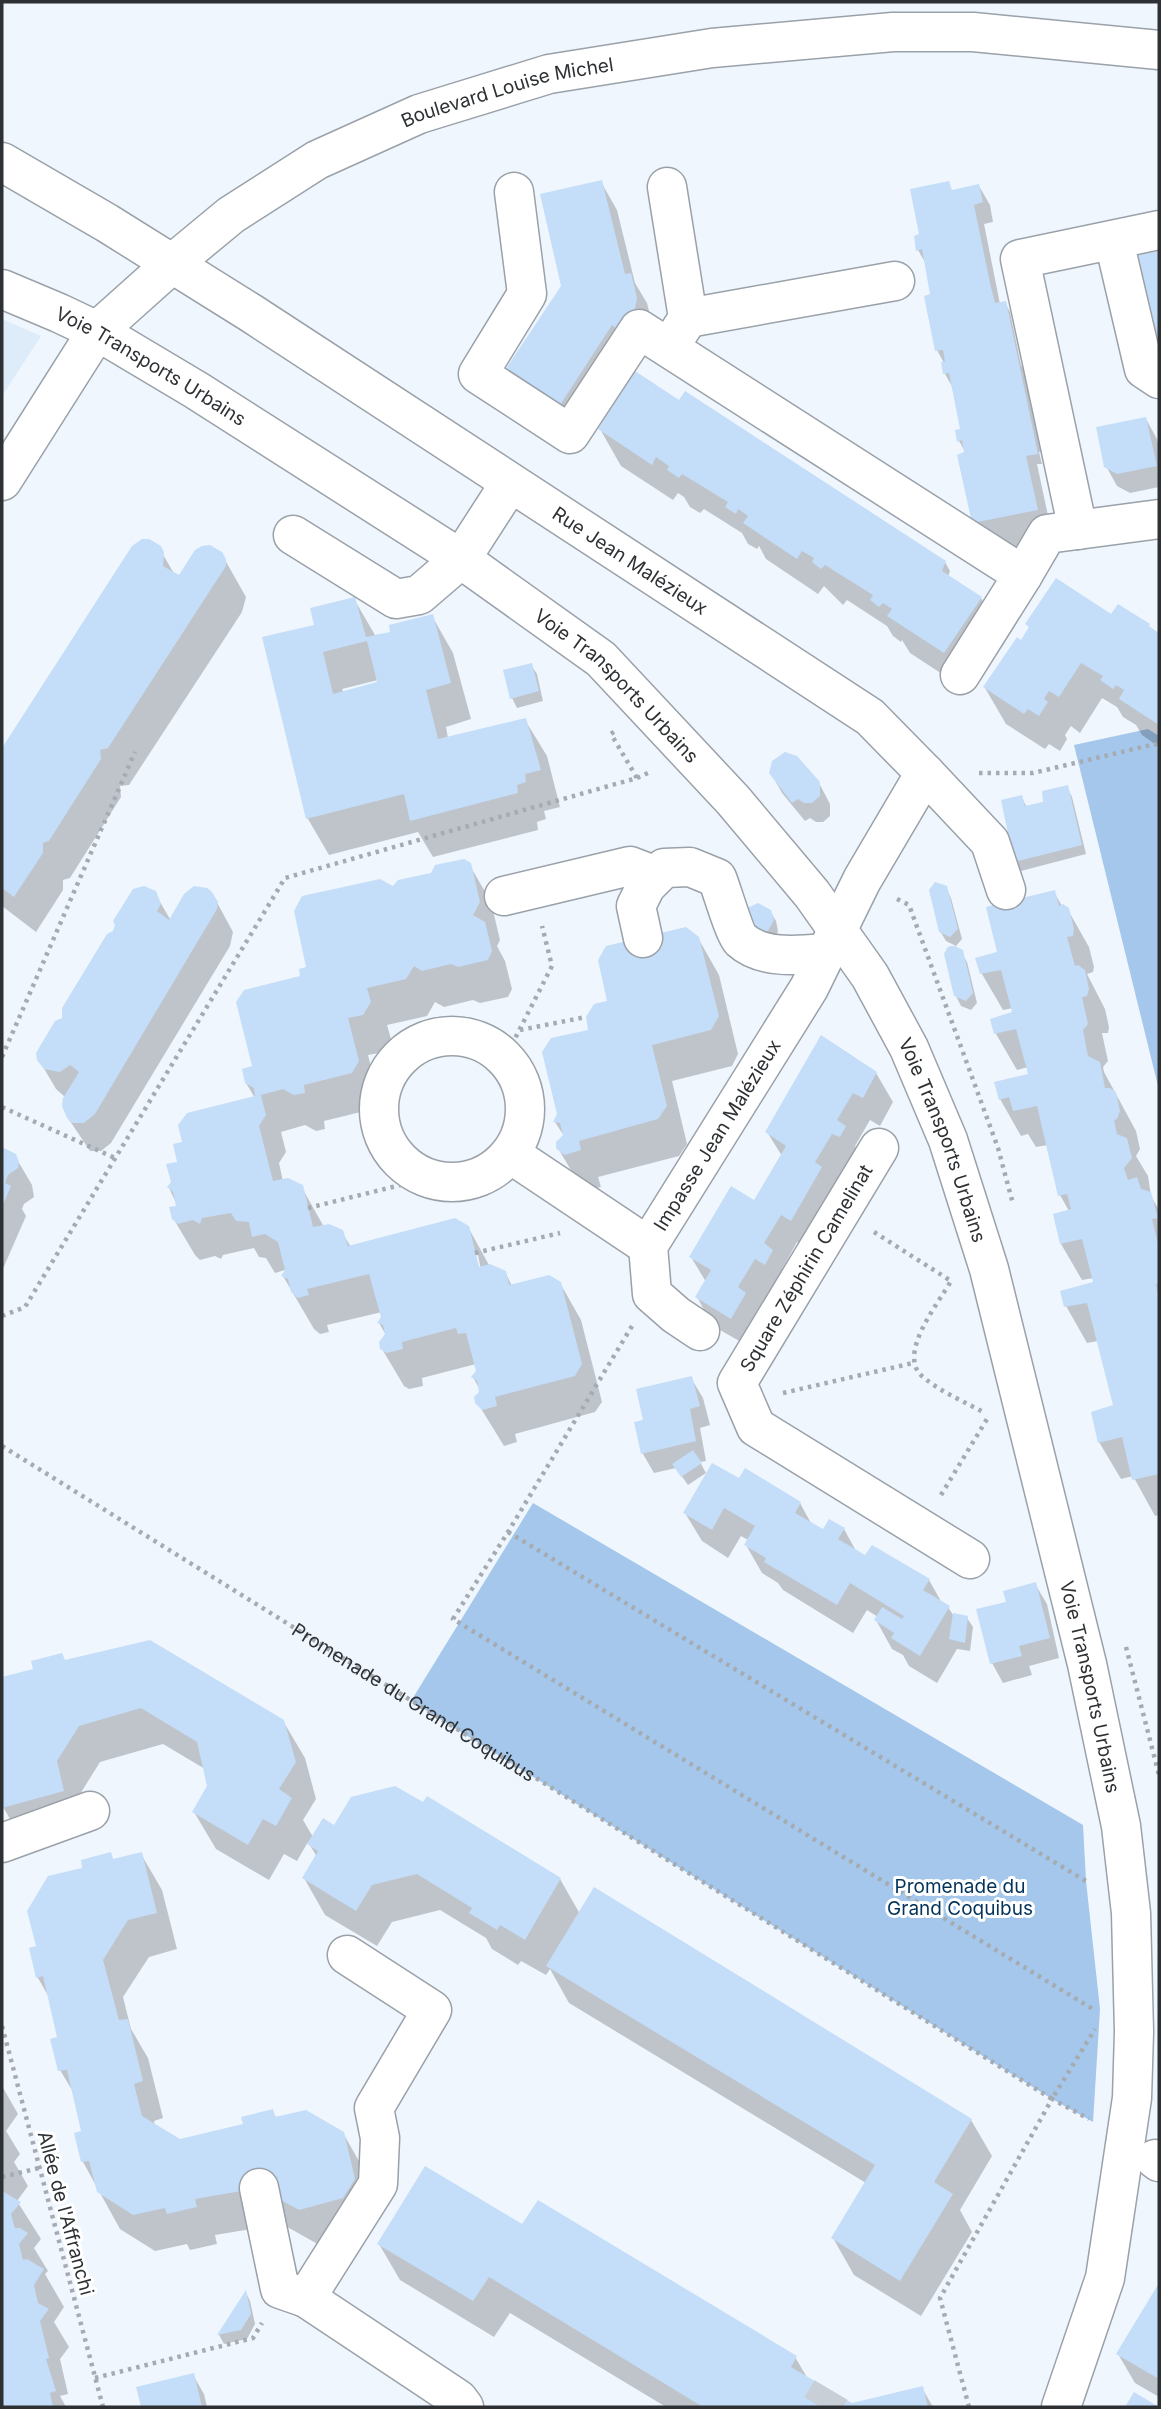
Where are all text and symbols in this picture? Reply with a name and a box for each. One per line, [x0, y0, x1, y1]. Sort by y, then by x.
street label: Boulevard Louise Michel [398, 53, 615, 133]
street label: Voie Transports Urbains [52, 302, 250, 431]
street label: Rue Jean Malézieux [548, 502, 712, 620]
street label: Voie Transports Urbains [530, 604, 703, 768]
street label: Voie Transports Urbains [894, 1034, 991, 1245]
street label: Impasse Jean Malézieux [649, 1035, 786, 1235]
street label: Square Zéphirin Camelinat [735, 1160, 877, 1376]
street label: Voie Transports Urbains [1055, 1578, 1125, 1795]
street label: Promenade du Grand Coquibus [288, 1618, 540, 1787]
park label: Promenade du Grand Coquibus [887, 1875, 1033, 1920]
street label: Allée de l'Affranchi [33, 2129, 98, 2298]

